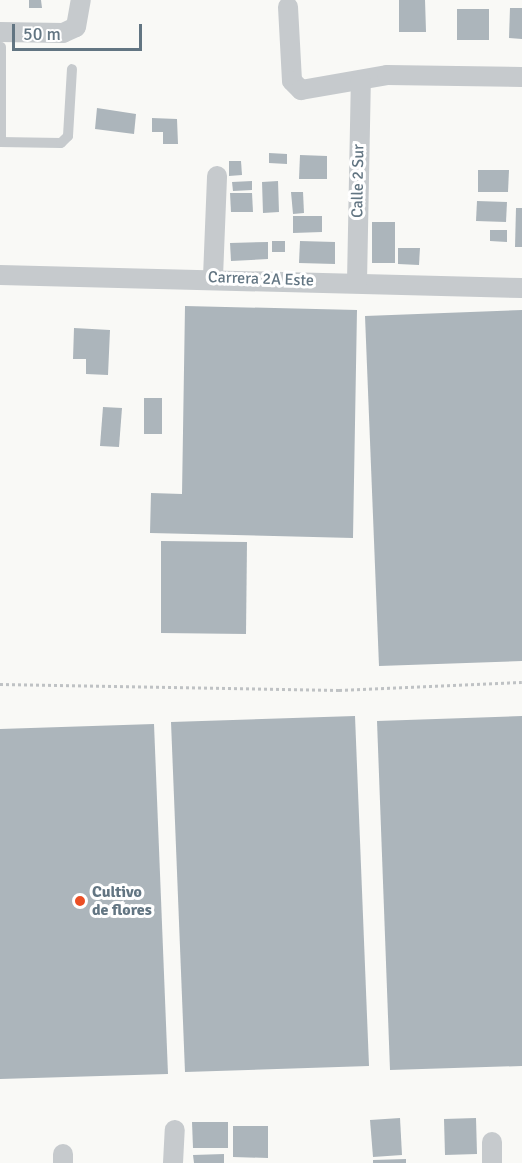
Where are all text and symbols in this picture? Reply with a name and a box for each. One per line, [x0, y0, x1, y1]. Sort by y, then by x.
scale bar [15, 12, 146, 50]
text: 50 m [23, 23, 61, 45]
street label: Calle 2 Sur [348, 144, 368, 218]
street label: Carrera 2A Este [208, 268, 314, 290]
place label: Cultivo de flores [92, 882, 152, 920]
marker: Cultivo de flores [73, 894, 87, 908]

